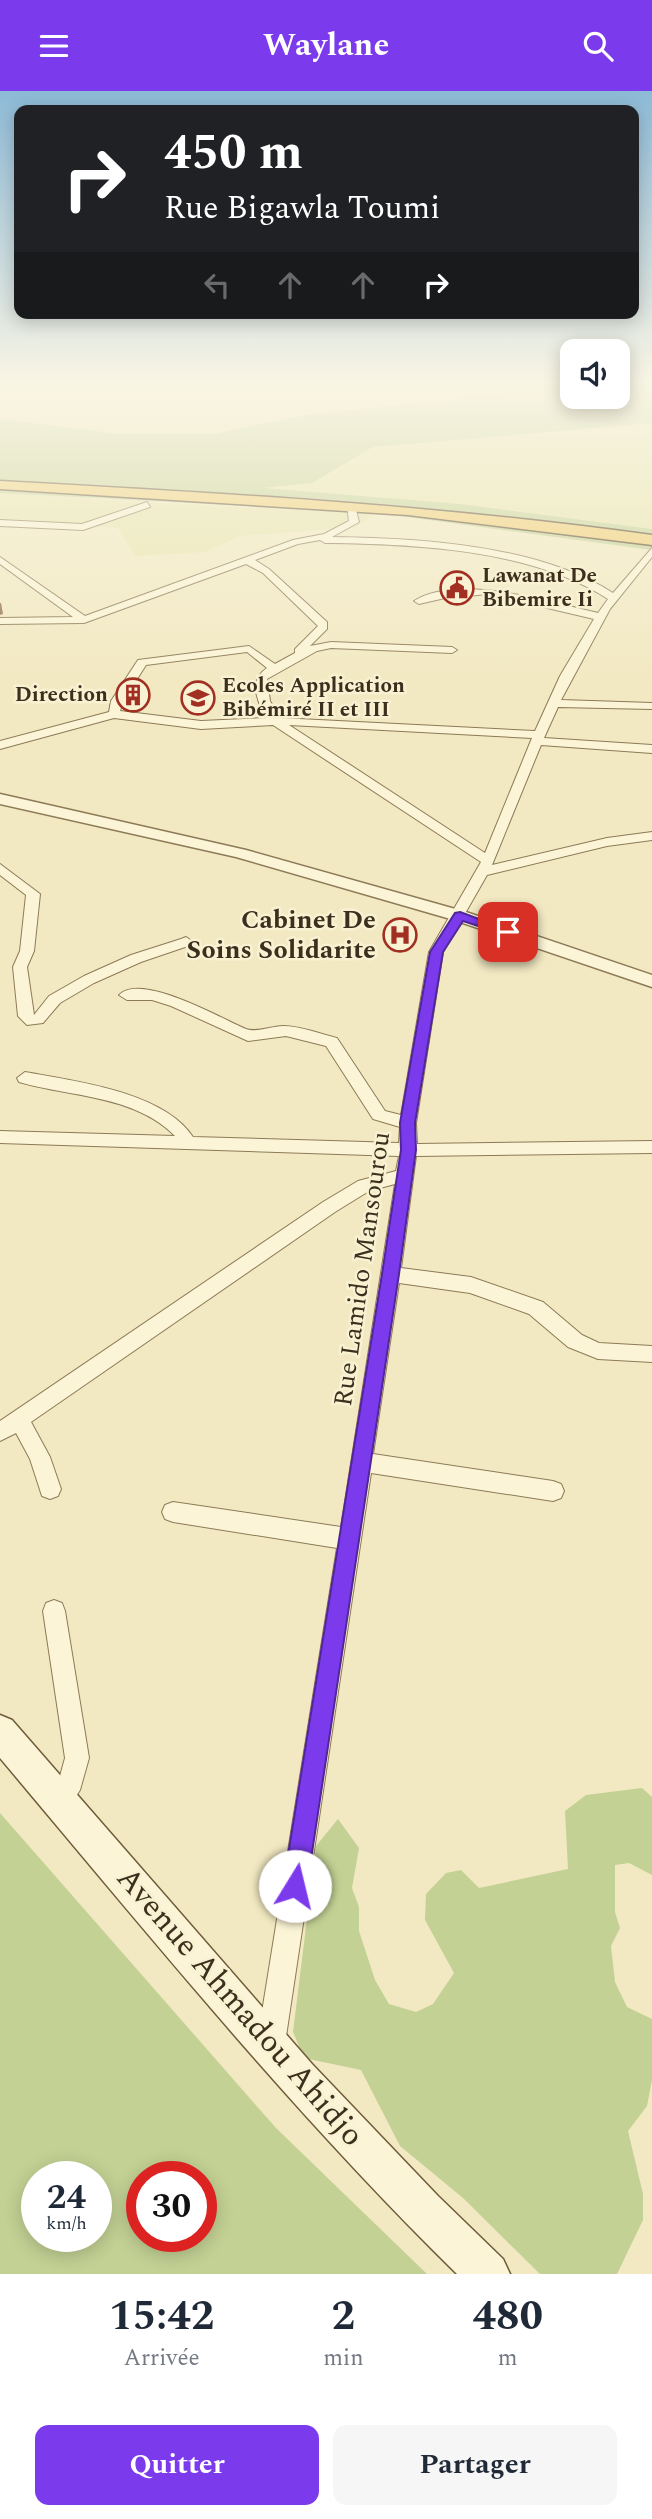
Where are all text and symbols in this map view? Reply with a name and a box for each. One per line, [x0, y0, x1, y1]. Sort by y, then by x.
text: Waylane [263, 21, 389, 70]
icon: menu [35, 27, 73, 65]
icon: search [579, 27, 617, 65]
text: 450 m [164, 116, 303, 191]
icon: right [49, 133, 140, 224]
text: Rue Bigawla Toumi [164, 184, 440, 233]
icon: left [198, 266, 236, 304]
icon: ahead [271, 266, 309, 304]
icon: ahead [344, 266, 382, 304]
icon: right [417, 266, 455, 304]
map controls [560, 339, 630, 409]
button: sound [560, 339, 630, 409]
place label: Lawanat De Bibemire Ii [482, 560, 597, 616]
public building icon: Lawanat De Bibemire Ii [438, 569, 476, 607]
place label: Ecoles Application Bibémiré II et III [222, 670, 405, 726]
building icon: Direction [114, 676, 152, 714]
place label: Direction [15, 679, 108, 711]
school or university icon: Ecoles Application Bibémiré II et III [179, 679, 217, 717]
place label: Cabinet De Soins Solidarite [186, 900, 376, 970]
pin [478, 902, 538, 962]
icon: arrive [489, 913, 527, 951]
hospital icon: Cabinet De Soins Solidarite [381, 916, 419, 954]
street label: Rue Lamido Mansourou [323, 1129, 401, 1409]
position arrow [258, 1849, 332, 1923]
street label: Avenue Ahmadou Ahidjo [104, 1856, 376, 2158]
speed limit sign: 30 [126, 2161, 217, 2252]
text: 24 [47, 2171, 86, 2224]
text: km/h [46, 2210, 87, 2237]
text: 15:42 [109, 2285, 214, 2348]
text: 2 [332, 2285, 355, 2348]
text: 480 [472, 2285, 543, 2348]
text: Arrivée [124, 2341, 200, 2376]
text: min [323, 2341, 364, 2376]
text: m [498, 2341, 518, 2376]
button: Quitter [35, 2425, 319, 2505]
button: Partager [333, 2425, 617, 2505]

